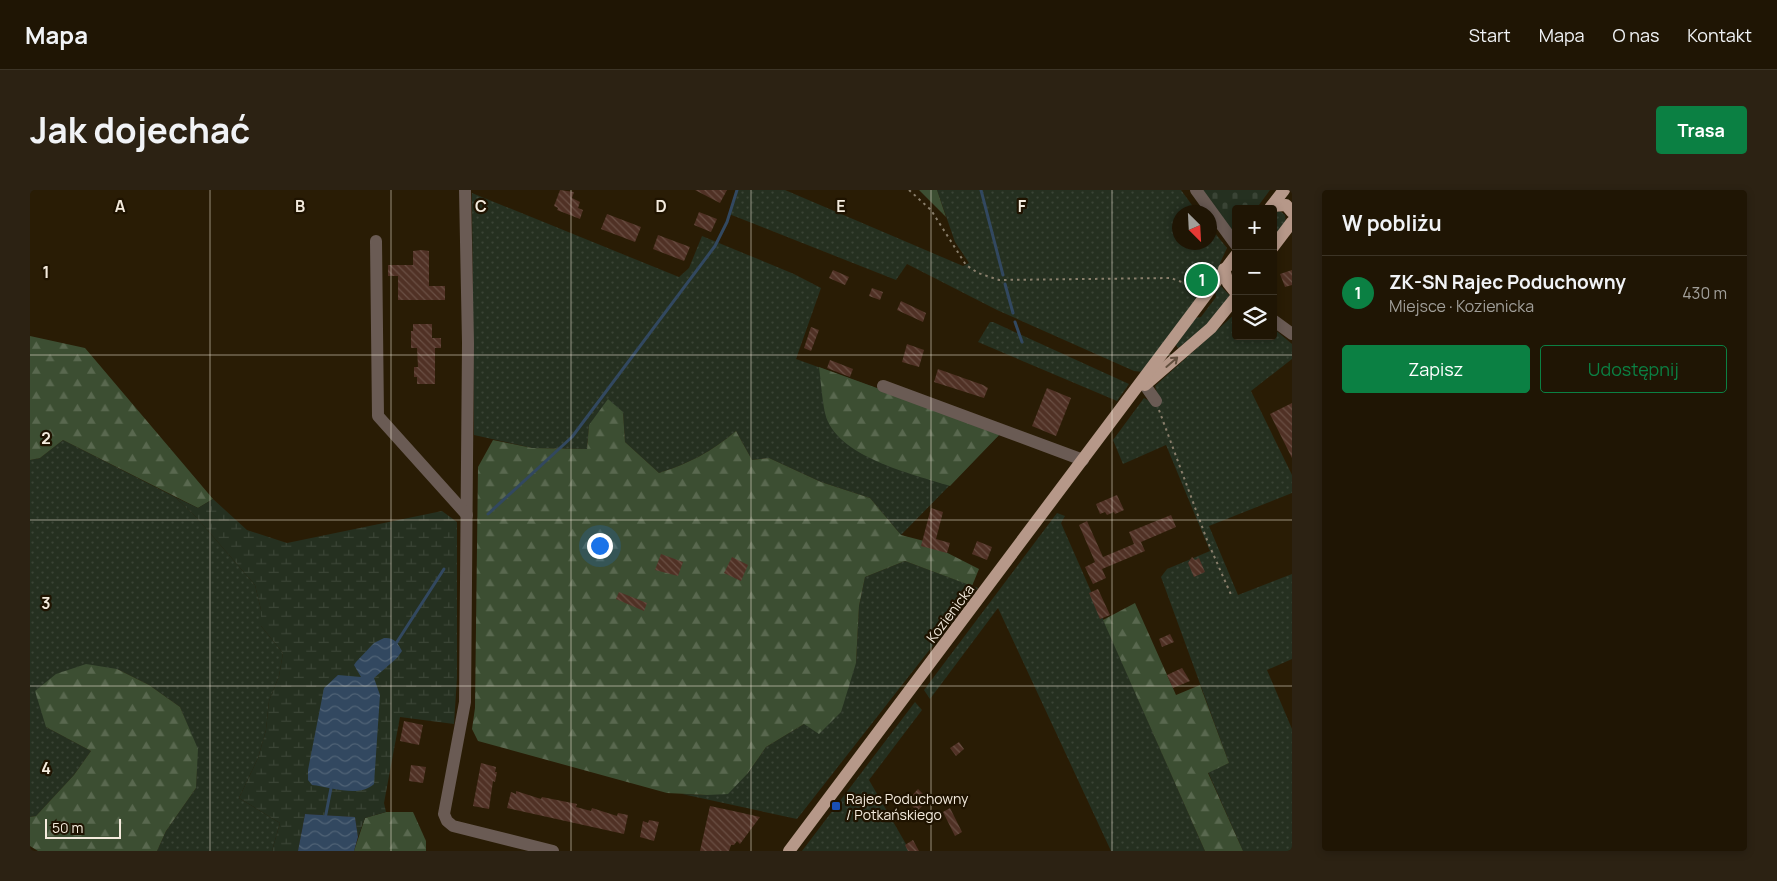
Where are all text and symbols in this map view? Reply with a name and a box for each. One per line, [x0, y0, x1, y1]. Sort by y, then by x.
text: Mapa [25, 18, 88, 51]
text: Start [1469, 23, 1511, 47]
text: Mapa [1539, 23, 1585, 47]
text: O nas [1613, 23, 1659, 47]
text: Kontakt [1687, 23, 1752, 47]
text: Jak dojechać [30, 106, 250, 154]
button: Trasa [1656, 106, 1747, 154]
text: A [115, 195, 126, 217]
text: B [295, 195, 305, 217]
text: C [475, 195, 487, 217]
text: D [655, 195, 667, 217]
text: E [836, 195, 846, 217]
text: F [1018, 195, 1027, 217]
north arrow [1172, 205, 1217, 250]
map controls [1232, 205, 1277, 340]
button: + [1232, 205, 1277, 250]
text: W pobliżu [1342, 209, 1442, 237]
button: − [1232, 250, 1277, 295]
text: 1 [42, 261, 50, 283]
pin: 1 [1186, 261, 1218, 299]
text: ZK-SN Rajec Poduchowny [1389, 269, 1626, 295]
text: 1 [1354, 282, 1362, 304]
text: 430 m [1682, 282, 1727, 304]
button: layers [1232, 295, 1277, 340]
text: Miejsce · Kozienicka [1389, 295, 1534, 317]
button: Zapisz [1342, 345, 1530, 393]
button: Udostępnij [1540, 345, 1727, 393]
one-way arrow [1166, 356, 1179, 368]
text: 2 [41, 427, 51, 449]
your location [587, 533, 613, 559]
street label: Kozienicka [922, 580, 978, 646]
text: 3 [41, 592, 51, 614]
text: 4 [41, 757, 51, 779]
place label: Rajec Poduchowny / Potkańskiego [846, 789, 969, 824]
marker: Rajec Poduchowny / Potkańskiego [830, 800, 842, 812]
scale bar [45, 816, 121, 839]
text: 50 m [52, 818, 83, 837]

